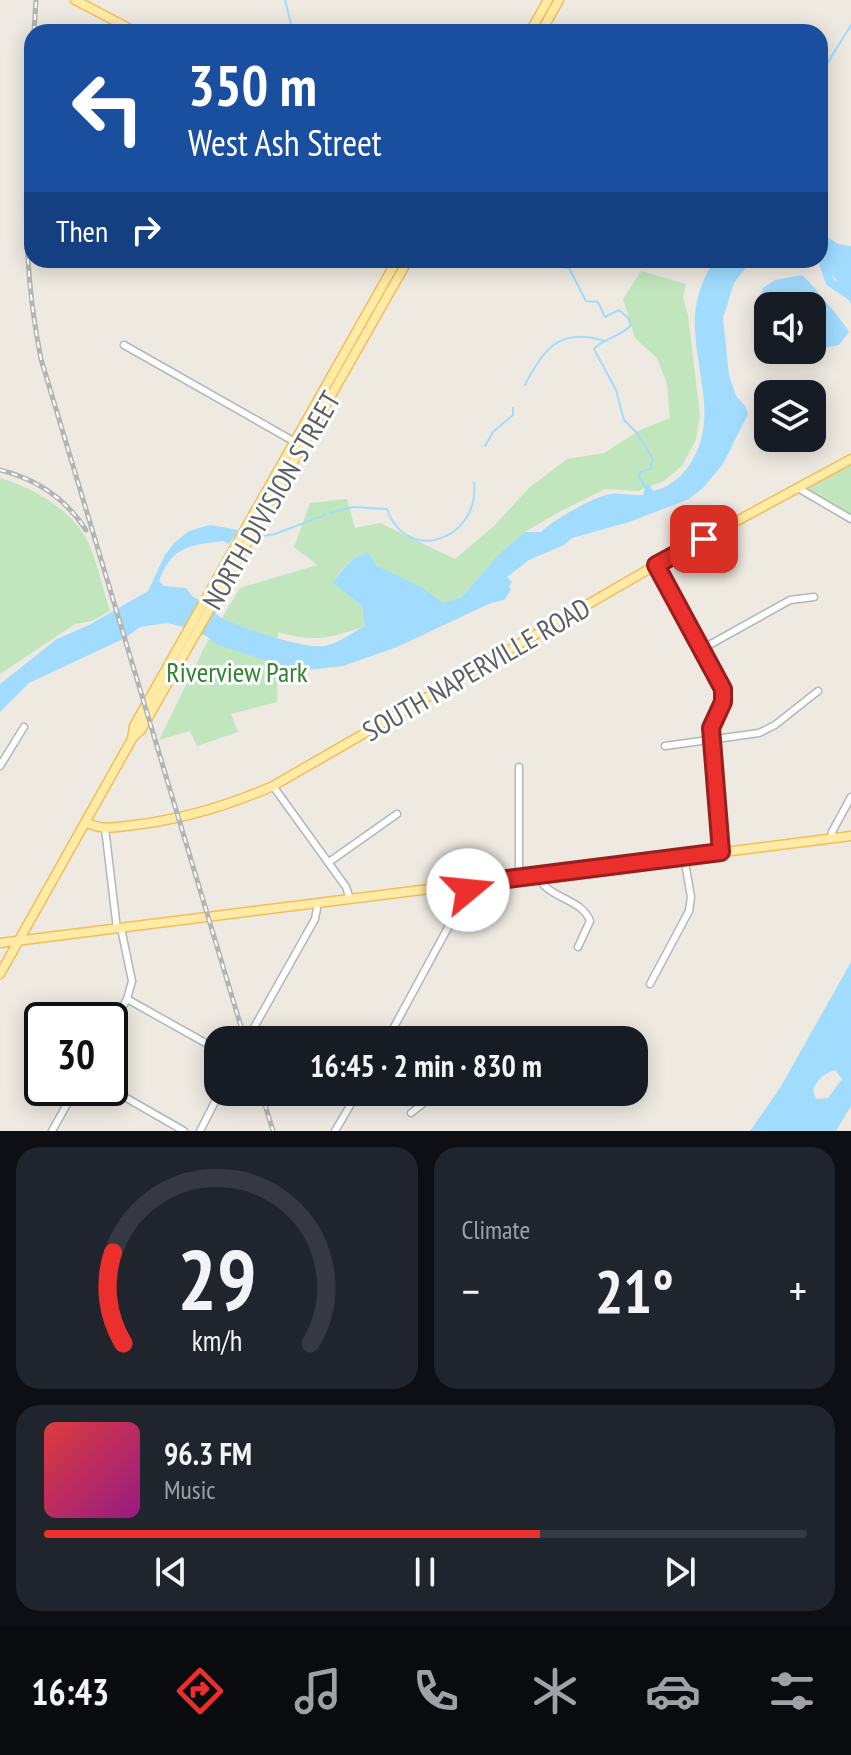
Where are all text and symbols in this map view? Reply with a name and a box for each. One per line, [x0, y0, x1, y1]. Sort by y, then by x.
text: 350 m [188, 49, 317, 121]
icon: left [56, 56, 160, 160]
text: West Ash Street [188, 119, 382, 166]
icon: right [124, 208, 168, 252]
text: Then [56, 211, 108, 250]
map controls [754, 292, 826, 452]
button: sound [754, 292, 826, 364]
button: layers [754, 380, 826, 452]
street label: NORTH DIVISION STREET [193, 384, 349, 616]
pin [670, 505, 738, 573]
icon: arrive [682, 517, 726, 561]
street label: SOUTH NAPERVILLE ROAD [356, 589, 596, 749]
park label: Riverview Park [166, 653, 308, 690]
position arrow [426, 848, 510, 932]
speed limit sign: 30 [24, 1002, 128, 1106]
text: 16:45 · 2 min · 830 m [310, 1046, 542, 1085]
text: Climate [462, 1213, 530, 1246]
text: 29 [177, 1225, 257, 1333]
text: 21° [595, 1252, 674, 1330]
text: − [462, 1262, 480, 1319]
text: + [789, 1262, 807, 1319]
text: km/h [191, 1322, 242, 1359]
text: 96.3 FM [164, 1434, 252, 1473]
text: Music [164, 1473, 216, 1506]
icon: previous [149, 1550, 193, 1594]
icon: pause [403, 1550, 447, 1594]
icon: next [658, 1550, 702, 1594]
icon: directions [172, 1663, 228, 1719]
icon: music [290, 1663, 346, 1719]
icon: phone [408, 1663, 464, 1719]
icon: climate [527, 1663, 583, 1719]
icon: car [645, 1663, 701, 1719]
icon: filters [764, 1663, 820, 1719]
text: 16:43 [31, 1668, 109, 1715]

